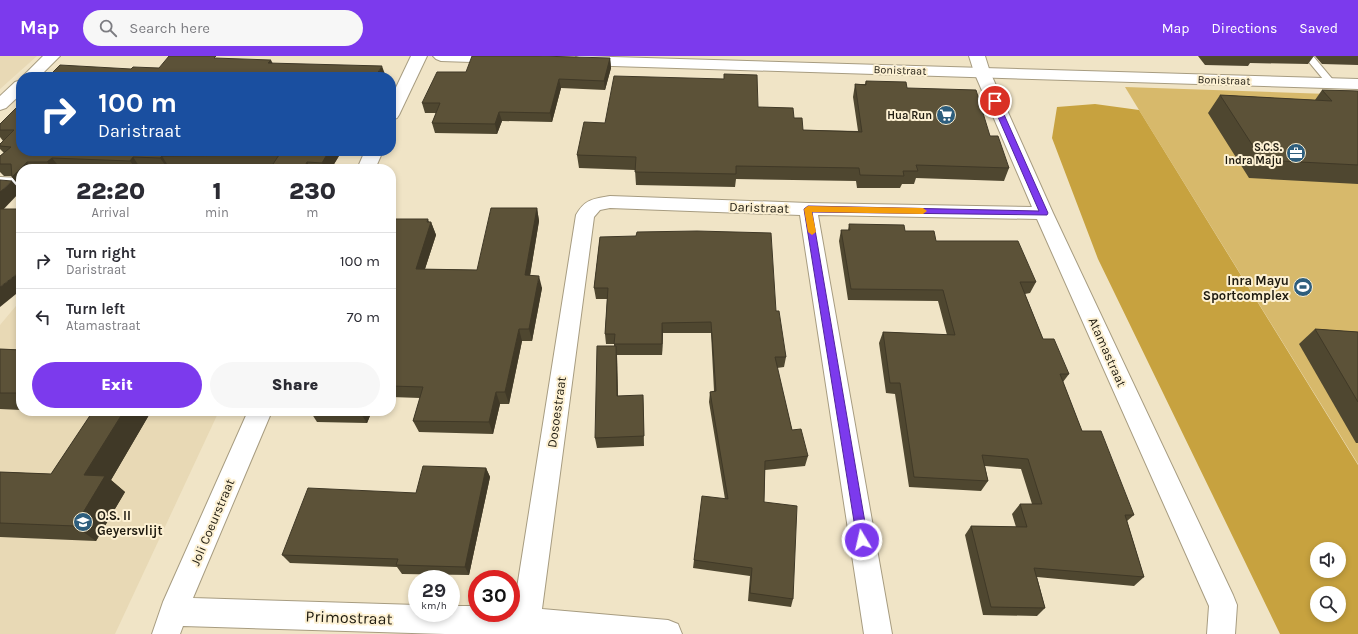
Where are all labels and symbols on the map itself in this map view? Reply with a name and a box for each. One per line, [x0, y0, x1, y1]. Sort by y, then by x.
street label: Bonistraat [873, 63, 927, 78]
street label: Bonistraat [1197, 73, 1251, 88]
pin [978, 84, 1012, 118]
supermarket icon: Hua Run [935, 104, 957, 126]
place label: Hua Run [887, 109, 932, 122]
place label: S.C.S. Indra Maju [1225, 141, 1283, 167]
office icon: S.C.S. Indra Maju [1285, 142, 1307, 164]
street label: Daristraat [729, 199, 789, 216]
place label: Inra Mayu Sportcomplex [1203, 273, 1289, 303]
sports icon: Inra Mayu Sportcomplex [1292, 276, 1314, 298]
street label: Atamastraat [1086, 315, 1130, 389]
street label: Dosoestraat [544, 375, 569, 449]
street label: Joli Coeurstraat [187, 476, 238, 568]
place label: O.S. II Geyersvlijt [97, 508, 163, 538]
school or university icon: O.S. II Geyersvlijt [72, 511, 94, 533]
position arrow [841, 519, 883, 561]
speed limit sign: 30 [468, 570, 520, 622]
street label: Primostraat [305, 606, 393, 629]

